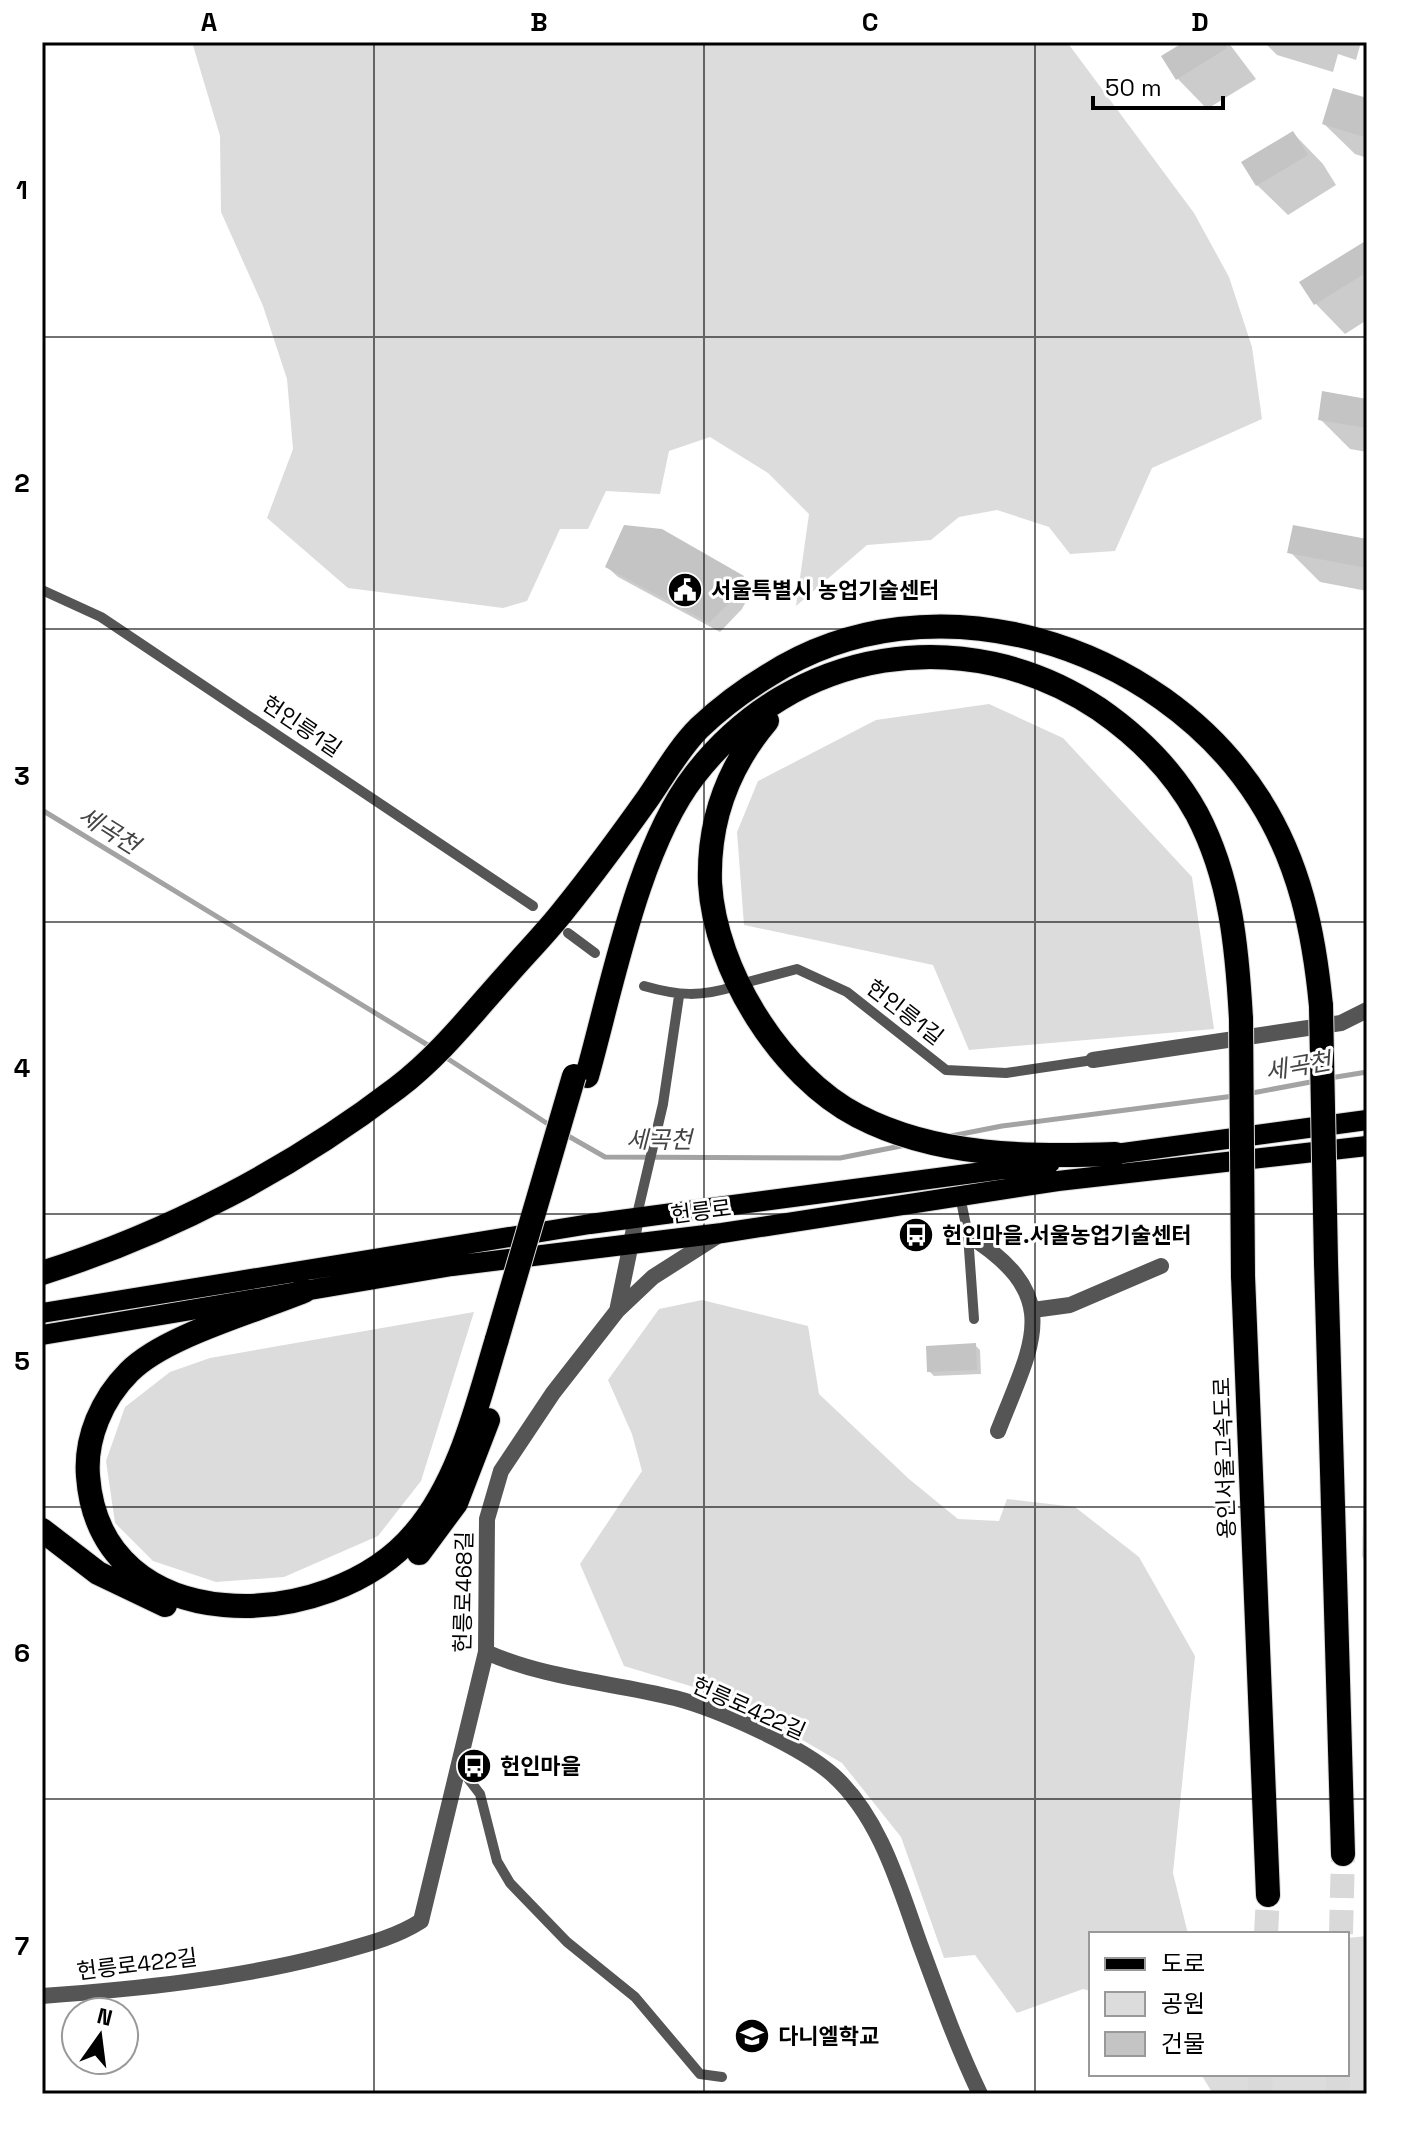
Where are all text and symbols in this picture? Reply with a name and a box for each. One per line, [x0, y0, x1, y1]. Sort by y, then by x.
text: A [201, 5, 218, 39]
text: B [530, 5, 548, 39]
text: C [862, 5, 878, 39]
text: D [1191, 5, 1209, 39]
scale bar [1093, 60, 1223, 110]
text: 50 m [1105, 72, 1162, 103]
text: 1 [16, 173, 28, 207]
text: 2 [14, 466, 30, 500]
public building icon: 서울특별시 농업기술센터 [666, 571, 704, 609]
place label: 서울특별시 농업기술센터 [711, 576, 939, 604]
street label: 헌인릉1길 [257, 689, 347, 763]
text: 3 [14, 759, 30, 793]
water label: 세곡천 [73, 799, 148, 862]
street label: 헌인릉1길 [861, 973, 949, 1051]
water label: 세곡천 [1263, 1044, 1336, 1087]
text: 4 [14, 1051, 30, 1085]
water label: 세곡천 [626, 1124, 695, 1155]
street label: 헌릉로 [669, 1193, 733, 1229]
bus stop icon: 헌인마을.서울농업기술센터 [897, 1216, 935, 1254]
place label: 헌인마을.서울농업기술센터 [942, 1221, 1191, 1249]
text: 5 [14, 1344, 30, 1378]
street label: 용인서울고속도로 [1207, 1377, 1241, 1539]
street label: 헌릉로468길 [448, 1531, 478, 1653]
text: 6 [14, 1636, 30, 1670]
street label: 헌릉로422길 [688, 1671, 810, 1745]
bus stop icon: 헌인마을 [455, 1747, 493, 1785]
place label: 헌인마을 [500, 1752, 581, 1780]
text: 7 [15, 1929, 29, 1963]
legend [1089, 1932, 1349, 2076]
street label: 헌릉로422길 [75, 1943, 199, 1985]
text: 도로 [1161, 1948, 1205, 1979]
text: 공원 [1161, 1988, 1205, 2019]
north arrow [60, 1996, 140, 2076]
text: N [94, 2001, 115, 2032]
school or university icon: 다니엘학교 [733, 2017, 771, 2055]
place label: 다니엘학교 [778, 2022, 879, 2050]
text: 건물 [1161, 2028, 1205, 2059]

